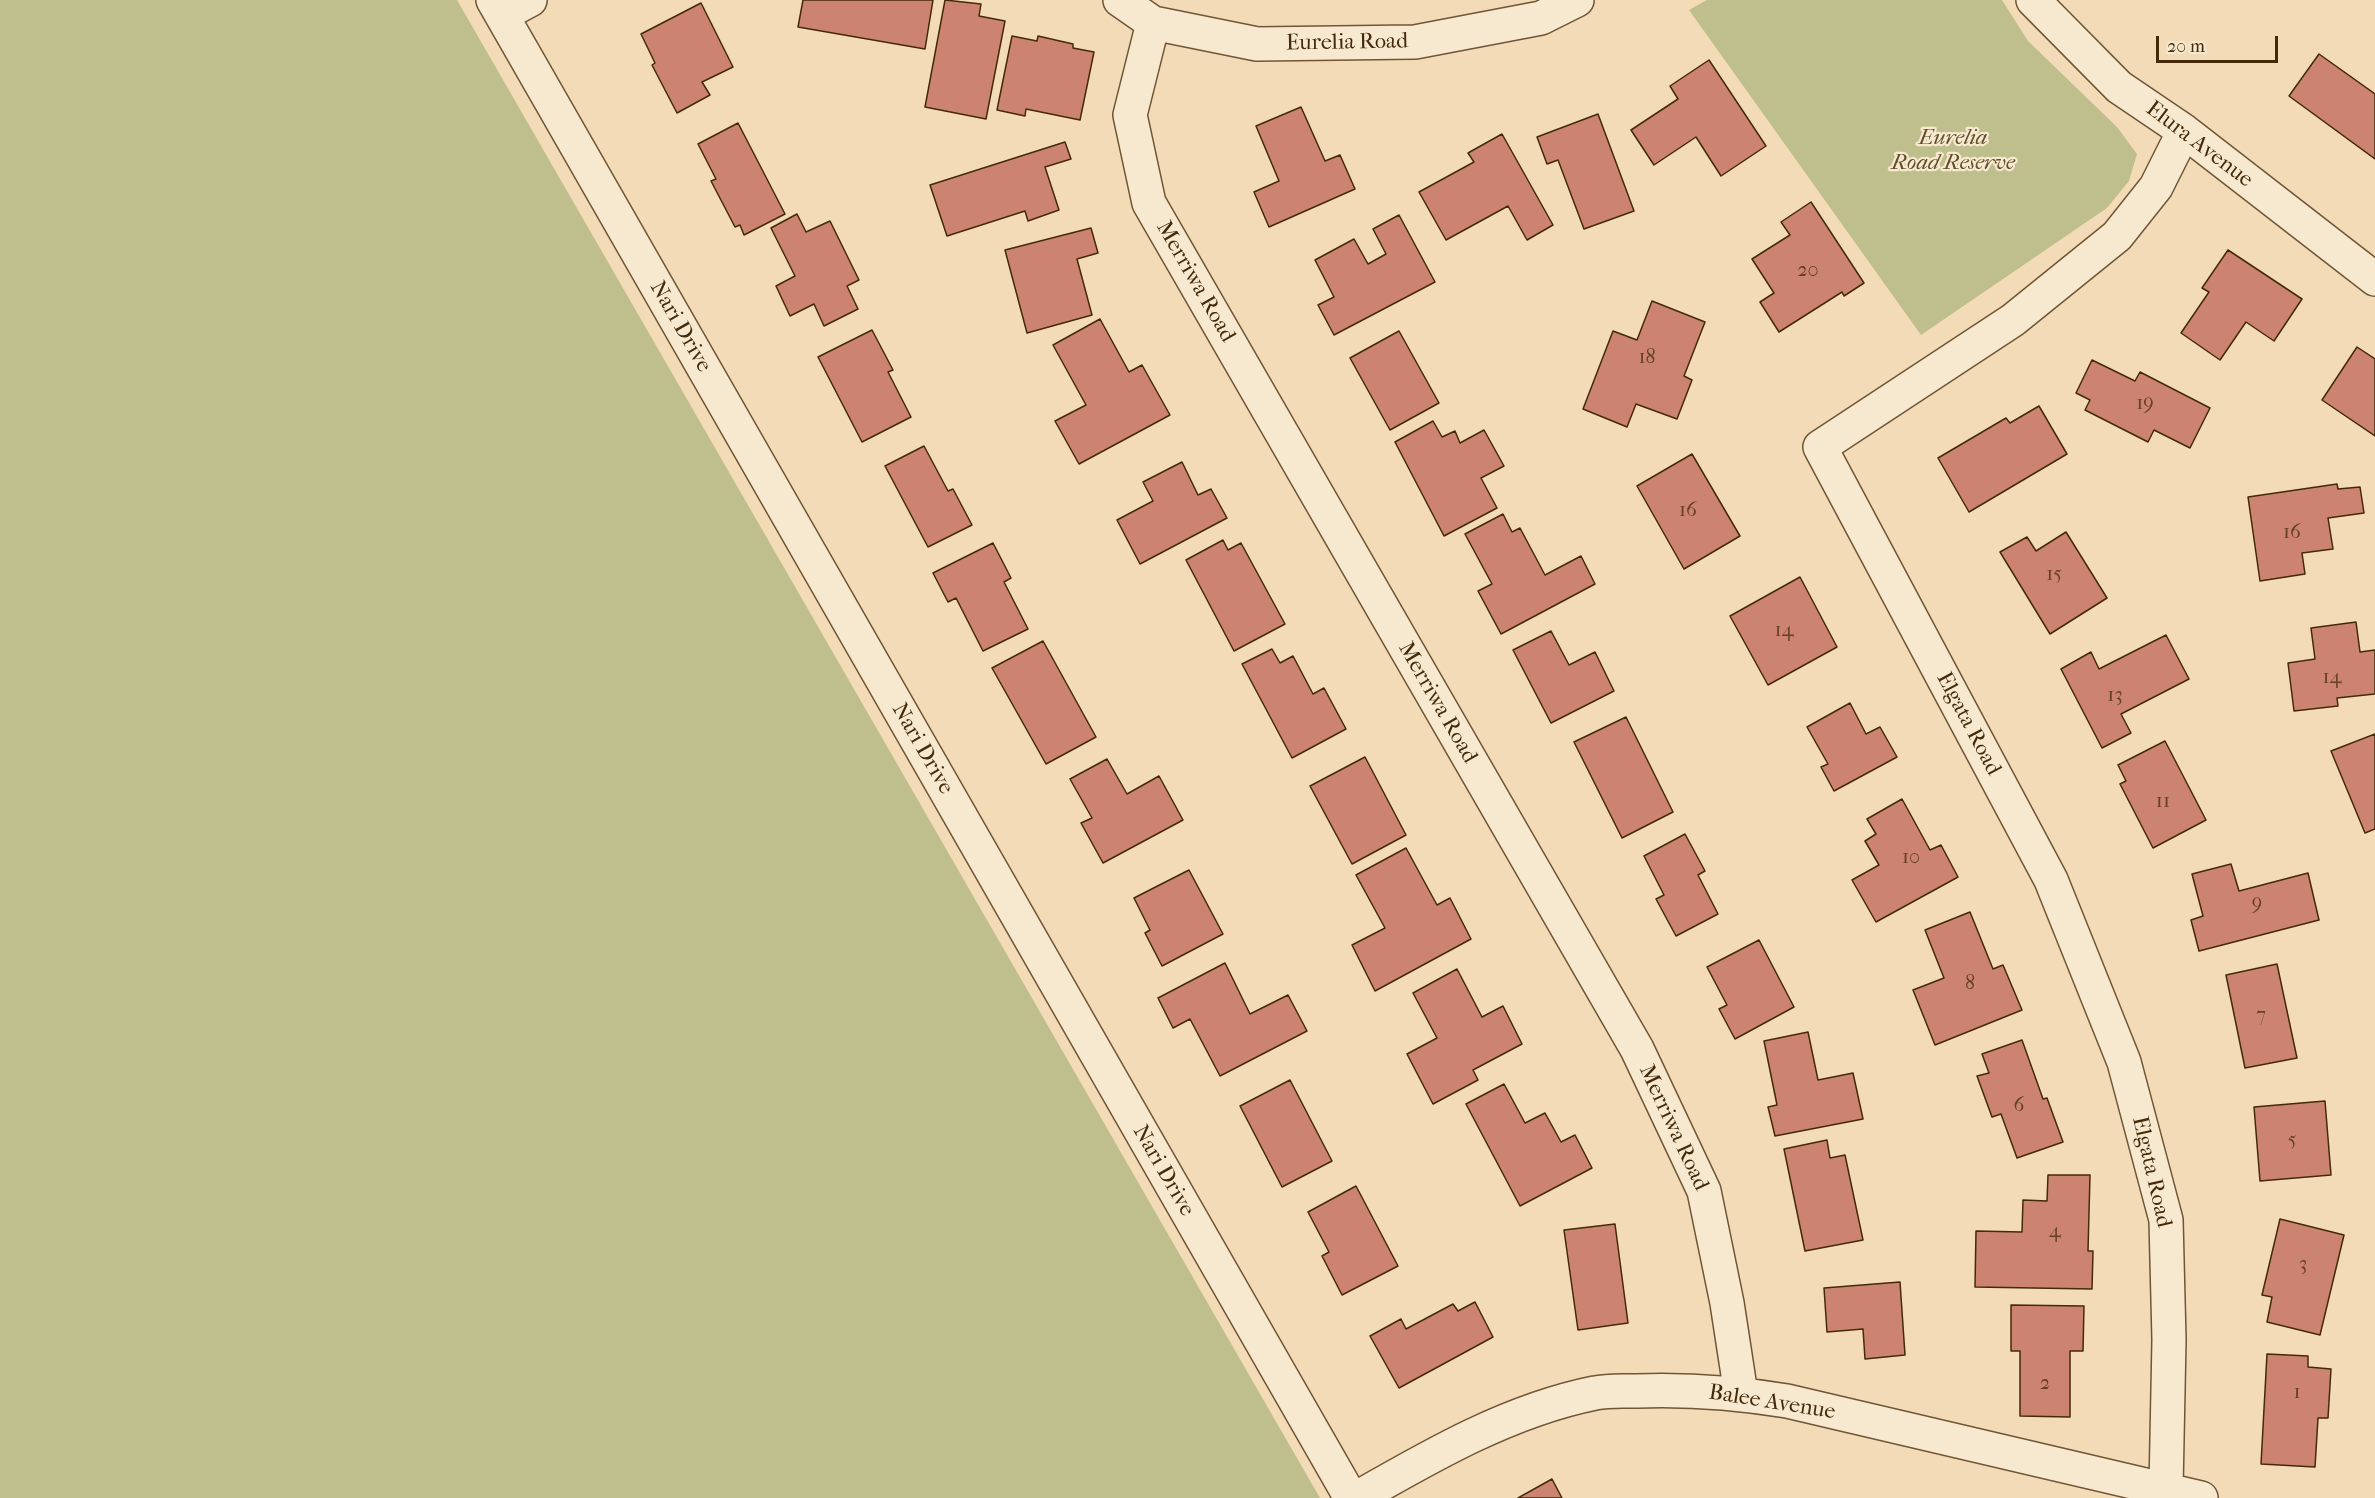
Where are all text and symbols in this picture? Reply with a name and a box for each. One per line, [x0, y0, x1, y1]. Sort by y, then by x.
scale bar [2159, 24, 2280, 62]
street label: Eurelia Road [1286, 29, 1408, 57]
text: 20 m [2167, 36, 2205, 57]
street label: Elura Avenue [2140, 96, 2258, 194]
park label: Eurelia Road Reserve [1891, 126, 2015, 178]
street label: Merriwa Road [1150, 217, 1240, 347]
house number: 20 [1797, 259, 1819, 283]
street label: Nari Drive [643, 277, 717, 377]
house number: 18 [1638, 346, 1656, 370]
house number: 19 [2136, 392, 2154, 416]
house number: 16 [1679, 499, 1697, 523]
house number: 16 [2283, 521, 2301, 545]
house number: 15 [2046, 563, 2062, 587]
house number: 14 [1775, 619, 1793, 643]
street label: Merriwa Road [1392, 638, 1482, 768]
house number: 14 [2323, 666, 2341, 690]
street label: Elgata Road [1930, 668, 2006, 780]
house number: 13 [2107, 684, 2123, 708]
street label: Nari Drive [885, 699, 959, 799]
house number: 11 [2156, 790, 2170, 814]
house number: 10 [1902, 846, 1920, 870]
house number: 9 [2252, 892, 2262, 916]
house number: 8 [1965, 972, 1975, 996]
house number: 7 [2256, 1004, 2266, 1028]
street label: Merriwa Road [1632, 1061, 1714, 1195]
house number: 6 [2014, 1094, 2024, 1118]
street label: Elgata Road [2125, 1114, 2177, 1230]
street label: Nari Drive [1126, 1121, 1200, 1221]
house number: 5 [2288, 1129, 2296, 1153]
house number: 4 [2049, 1220, 2061, 1244]
house number: 3 [2299, 1253, 2307, 1277]
house number: 2 [2040, 1372, 2050, 1396]
street label: Balee Avenue [1707, 1380, 1837, 1426]
house number: 1 [2293, 1381, 2301, 1405]

